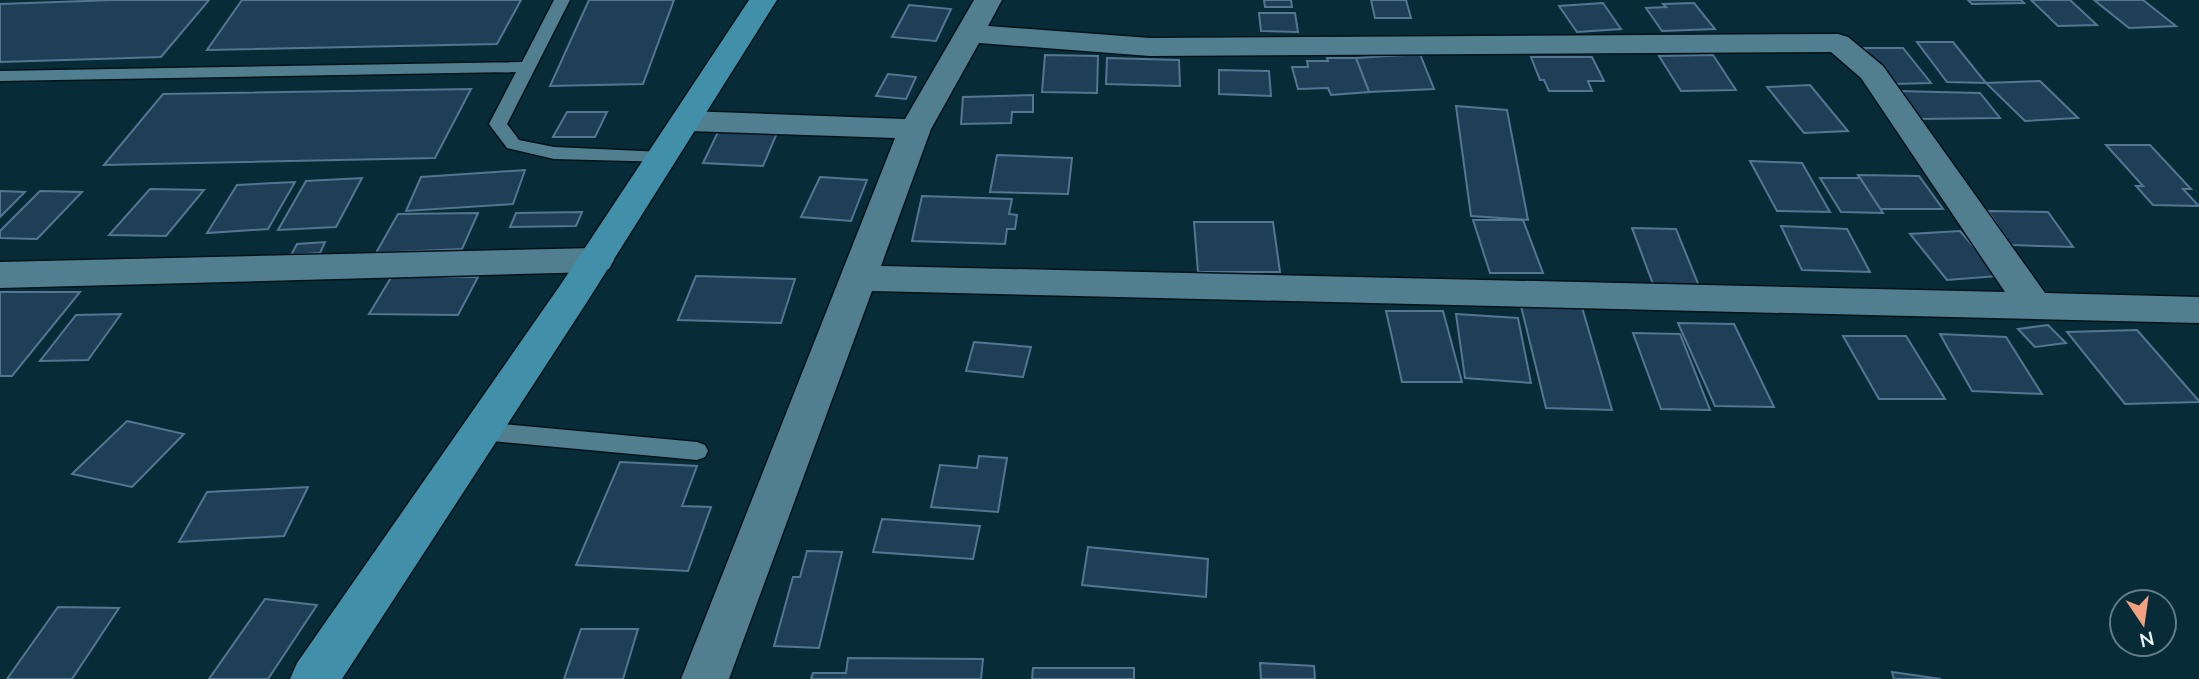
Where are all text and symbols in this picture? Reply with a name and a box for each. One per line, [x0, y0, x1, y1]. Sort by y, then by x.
north arrow [2108, 588, 2178, 658]
text: N [2137, 624, 2156, 653]

